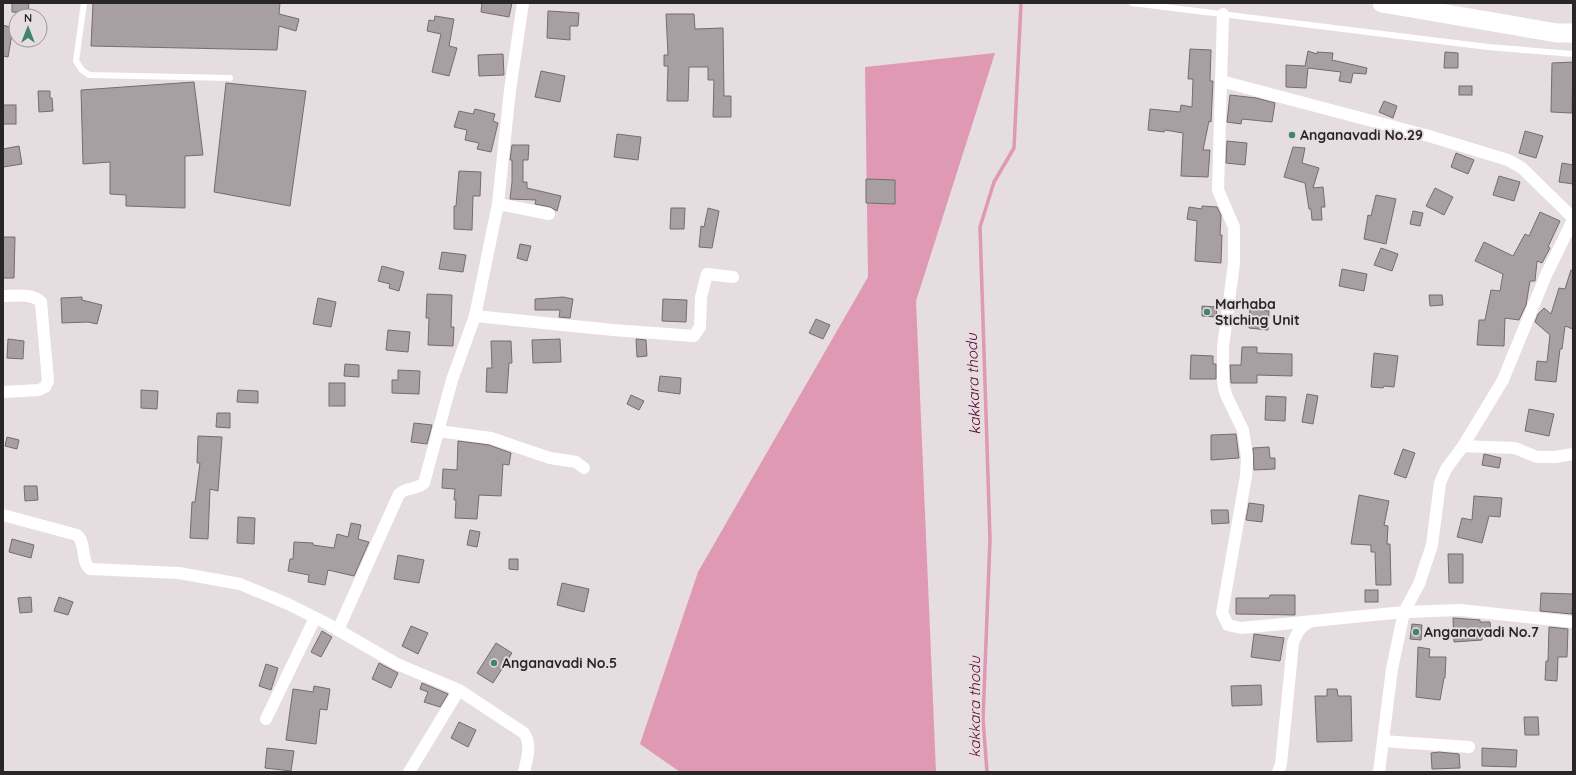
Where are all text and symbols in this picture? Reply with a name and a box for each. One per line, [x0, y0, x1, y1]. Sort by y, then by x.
north arrow [8, 8, 48, 48]
text: N [24, 11, 32, 25]
place label: Anganavadi No.29 [1300, 126, 1423, 144]
marker: Anganavadi No.29 [1287, 130, 1297, 140]
place label: Marhaba Stiching Unit [1215, 295, 1300, 329]
marker: Marhaba Stiching Unit [1202, 307, 1212, 317]
water label: kakkara thodu [962, 332, 984, 435]
place label: Anganavadi No.7 [1424, 623, 1539, 641]
marker: Anganavadi No.7 [1411, 627, 1421, 637]
place label: Anganavadi No.5 [502, 654, 617, 672]
water label: kakkara thodu [965, 655, 984, 758]
marker: Anganavadi No.5 [489, 658, 499, 668]

